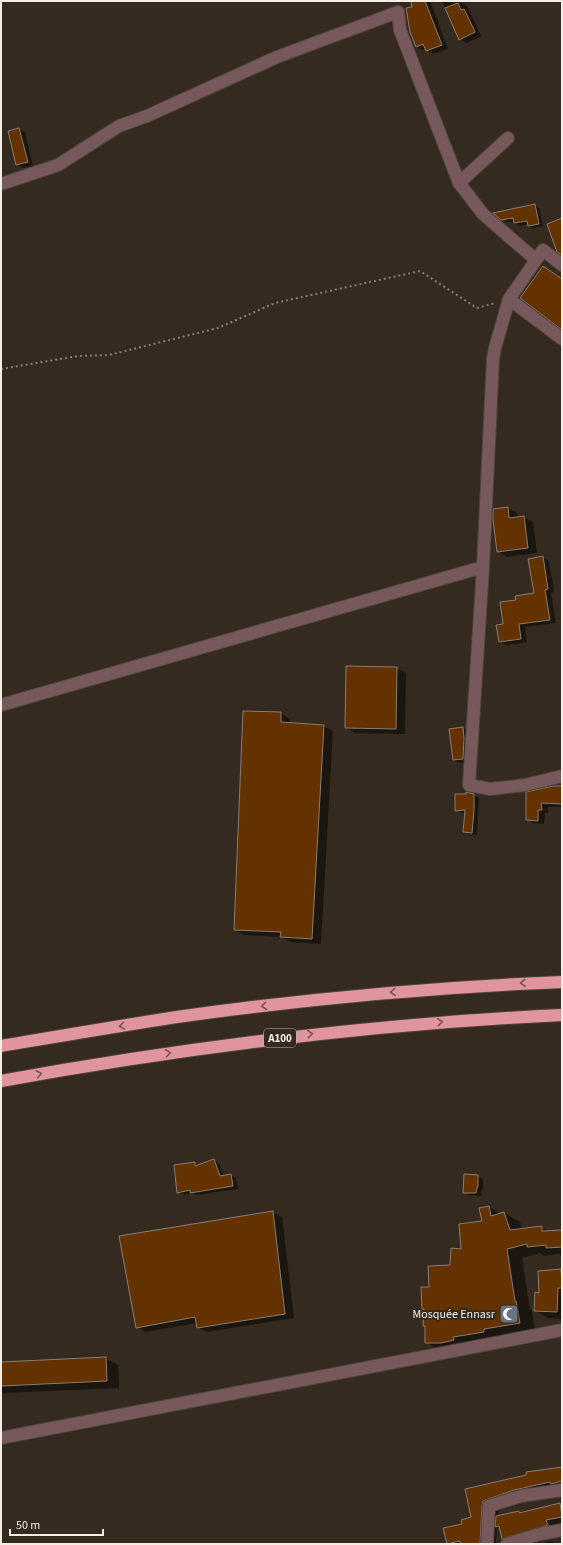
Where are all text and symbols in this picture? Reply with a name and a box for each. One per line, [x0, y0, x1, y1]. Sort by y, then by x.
one-way arrow [520, 979, 526, 988]
one-way arrow [390, 987, 396, 996]
one-way arrow [261, 1001, 267, 1010]
one-way arrow [437, 1018, 443, 1027]
one-way arrow [118, 1021, 125, 1030]
road number: A100 [264, 1029, 296, 1047]
one-way arrow [307, 1030, 313, 1039]
one-way arrow [165, 1049, 171, 1058]
one-way arrow [36, 1070, 42, 1079]
mosque icon: Mosquée Ennasr [498, 1303, 520, 1325]
place label: Mosquée Ennasr [413, 1306, 496, 1323]
scale bar [10, 1511, 103, 1537]
text: 50 m [16, 1517, 40, 1534]

